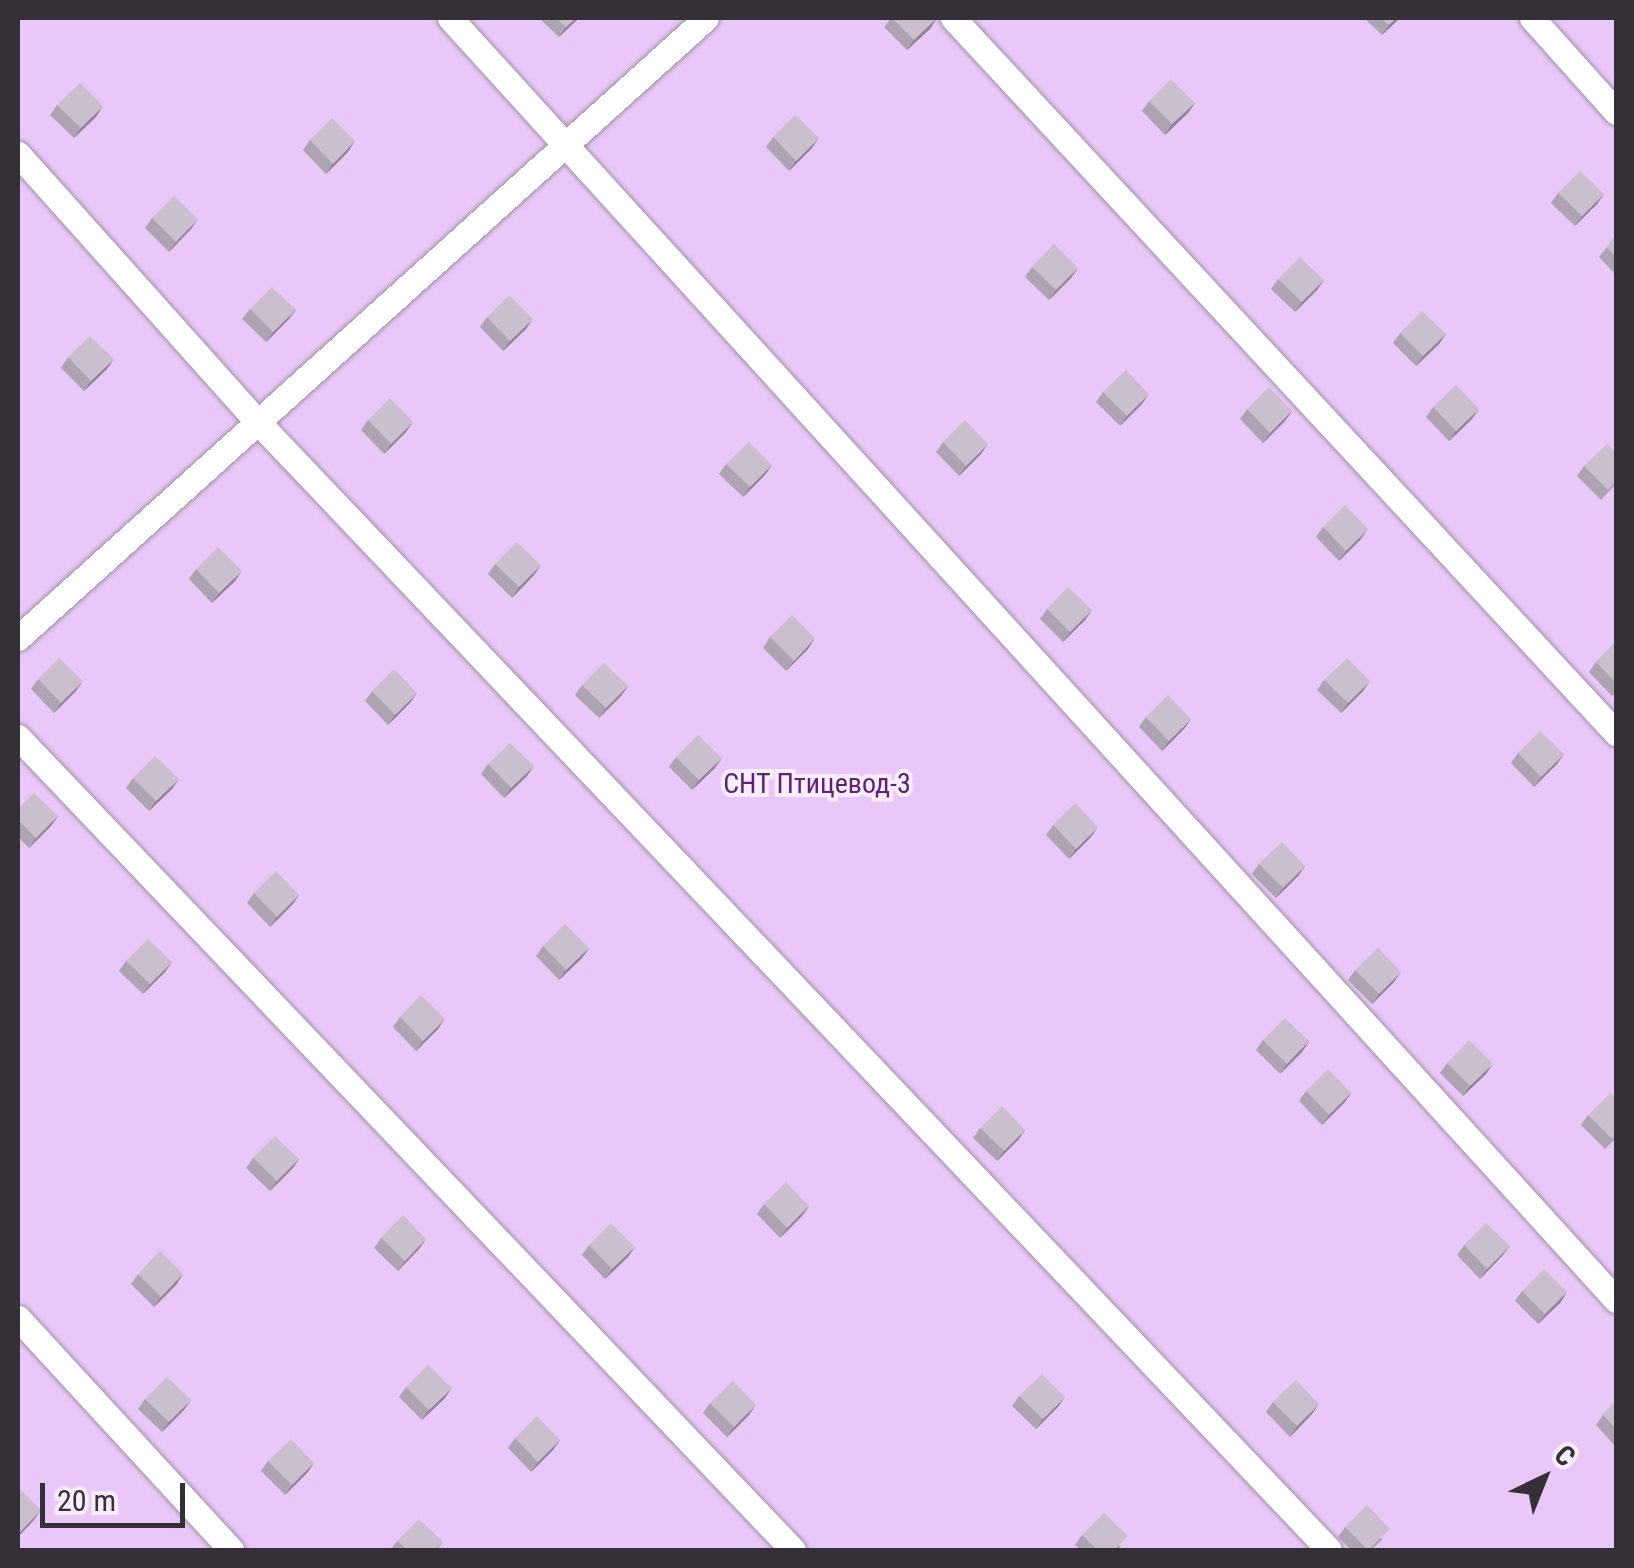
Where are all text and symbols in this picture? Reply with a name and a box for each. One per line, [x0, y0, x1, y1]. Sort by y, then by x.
park label: СНТ Птицевод-3 [723, 767, 911, 801]
north arrow [1494, 1428, 1594, 1528]
text: С [1548, 1438, 1582, 1473]
scale bar [45, 1463, 190, 1525]
text: 20 m [57, 1483, 116, 1518]

